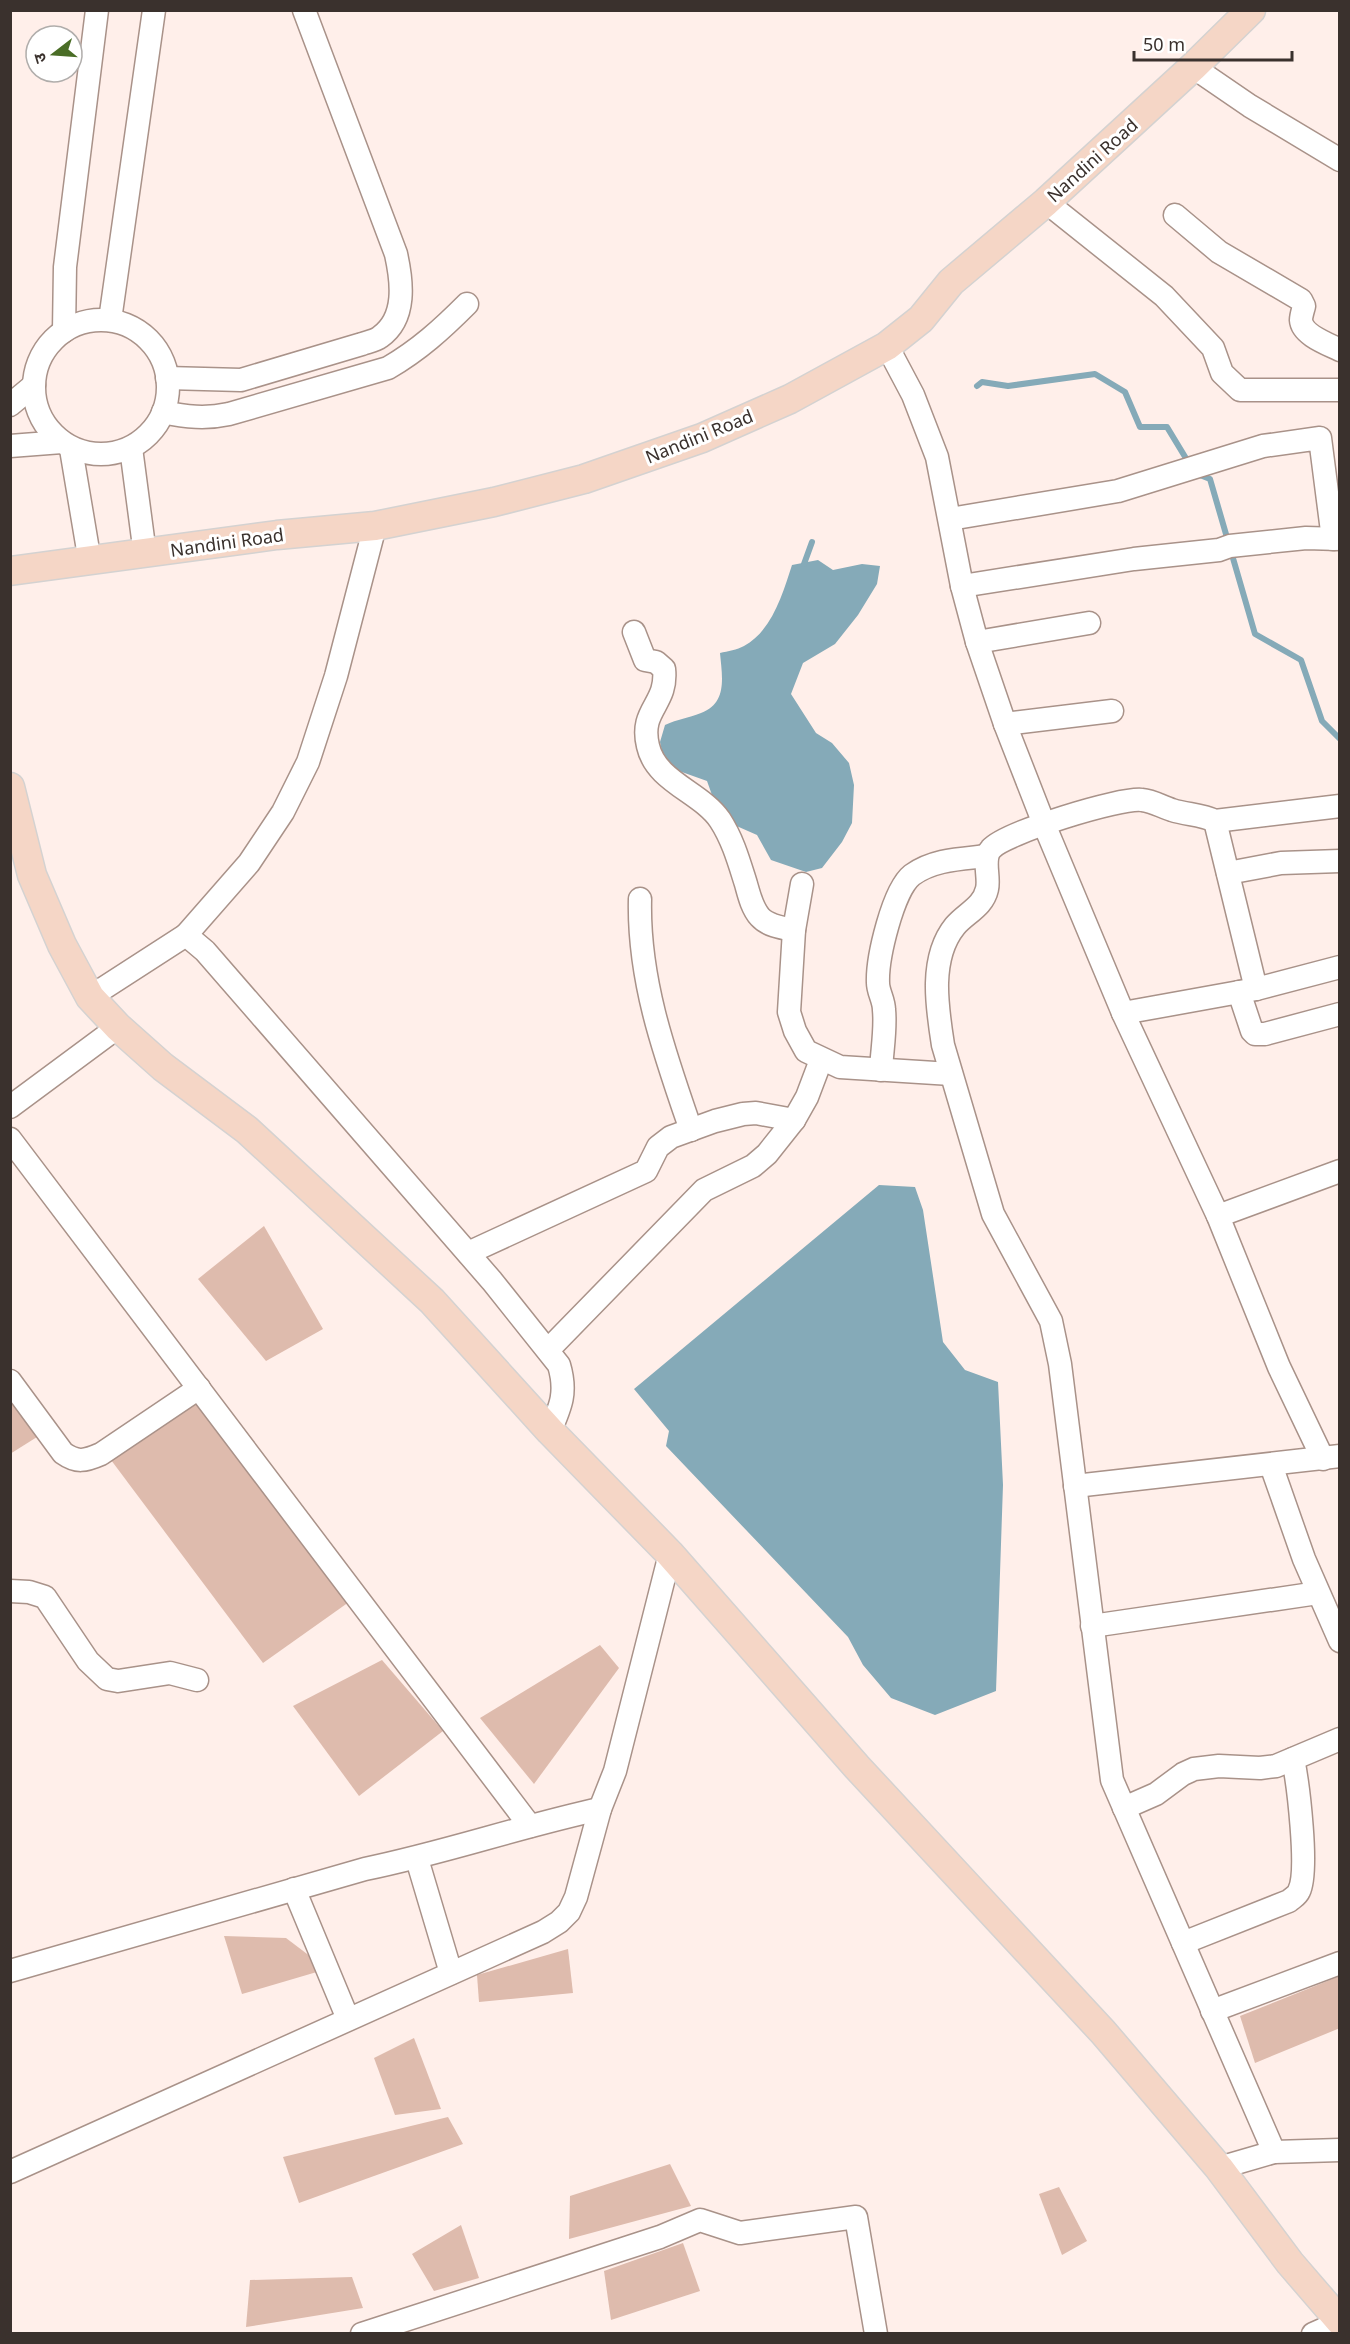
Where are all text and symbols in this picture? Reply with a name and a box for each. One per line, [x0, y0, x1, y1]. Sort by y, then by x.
north arrow [24, 24, 84, 84]
scale bar [1134, 24, 1292, 62]
text: 50 m [1143, 32, 1185, 56]
text: उ [28, 50, 52, 66]
street label: Nandini Road [1041, 113, 1143, 207]
street label: Nandini Road [642, 403, 756, 469]
street label: Nandini Road [169, 522, 285, 562]

